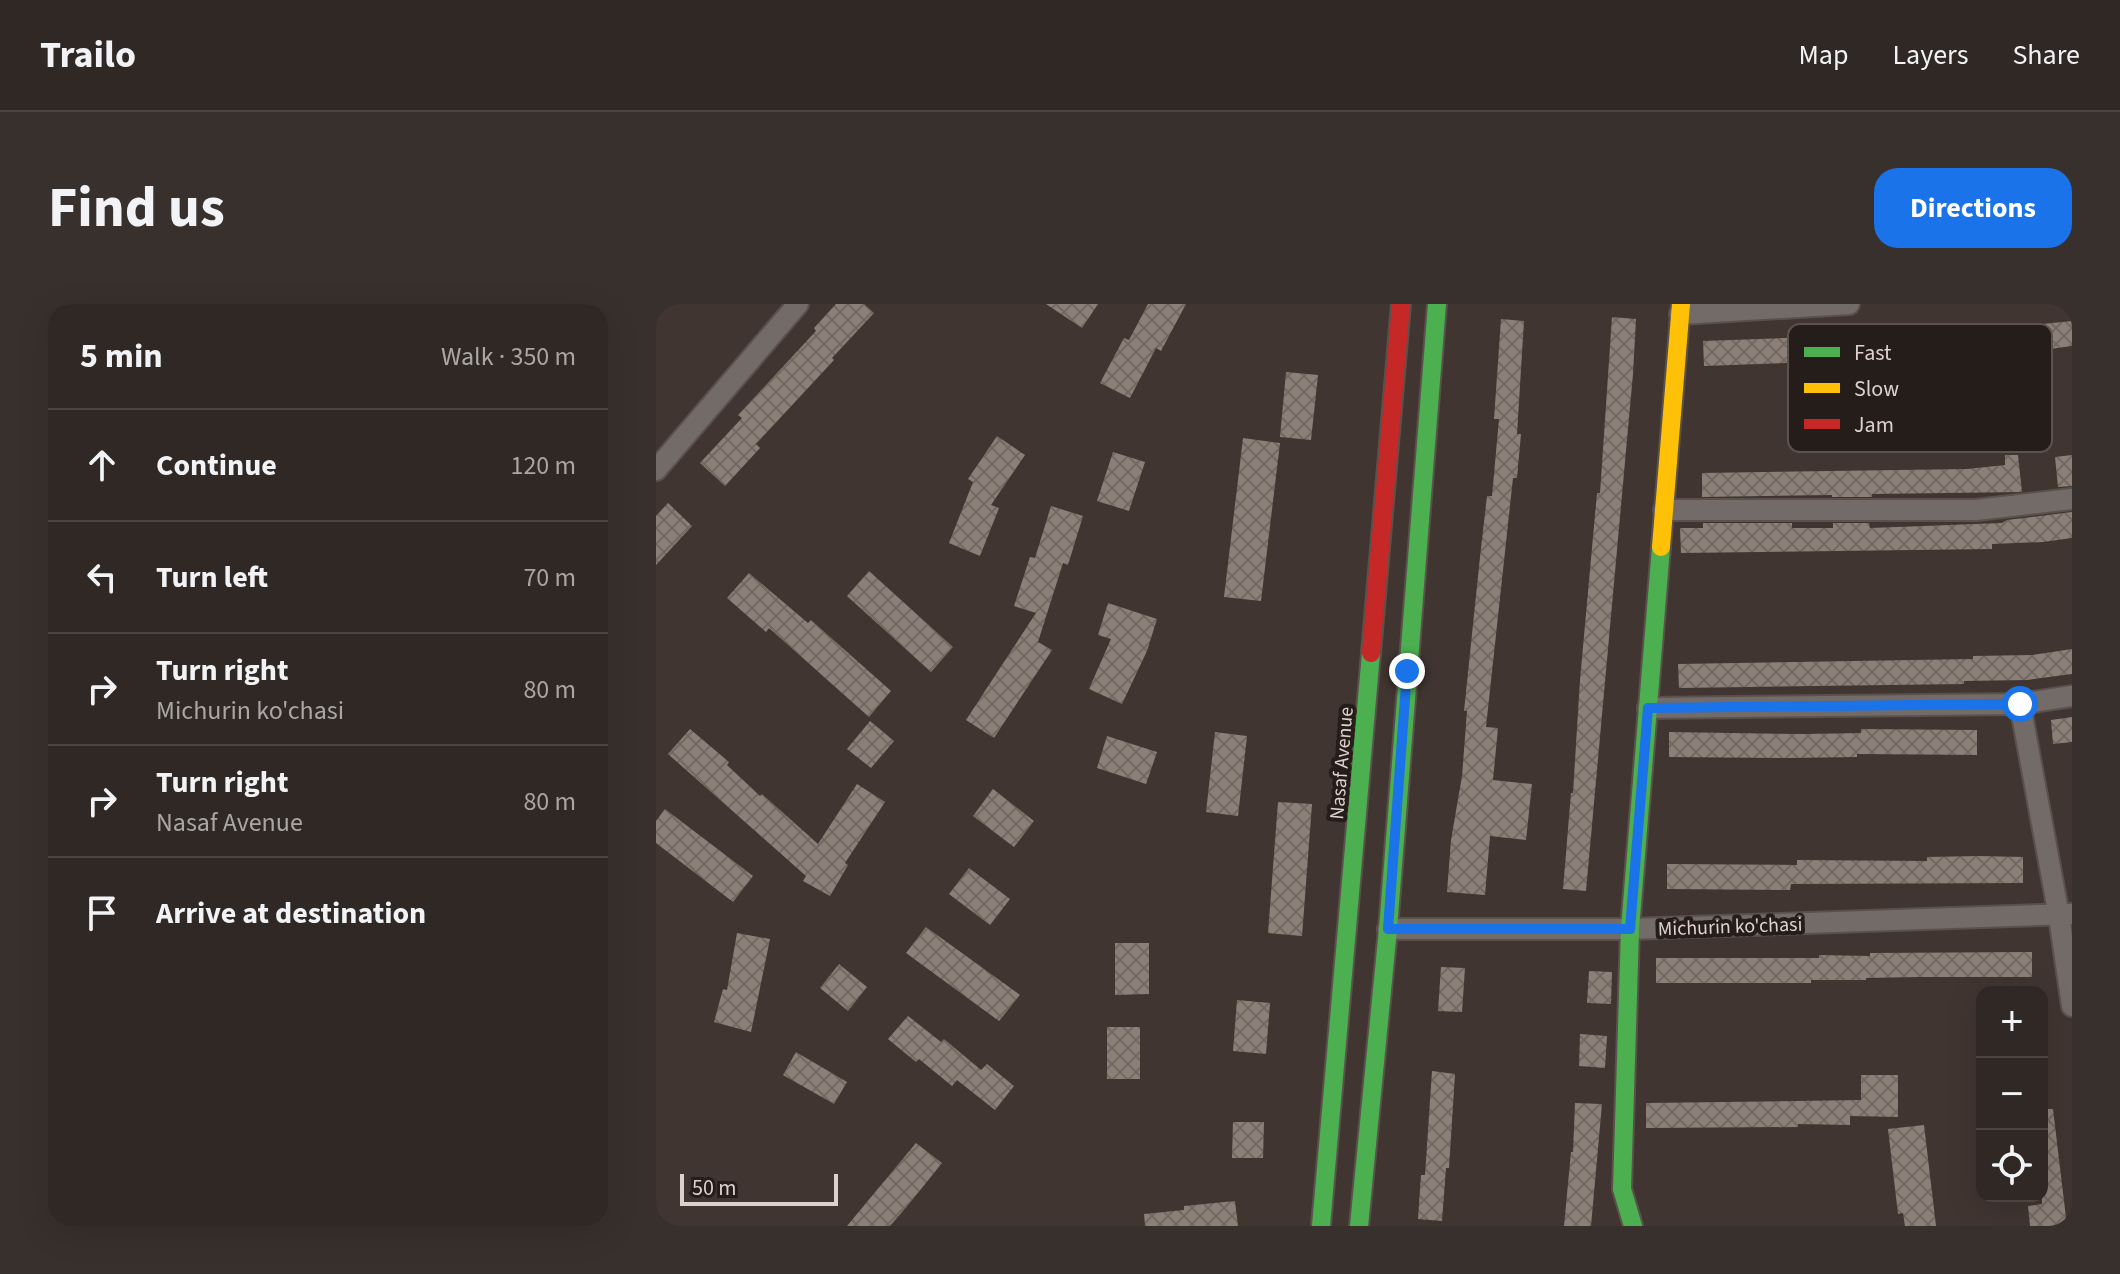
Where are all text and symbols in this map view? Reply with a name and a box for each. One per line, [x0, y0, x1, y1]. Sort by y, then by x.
text: Trailo [40, 28, 136, 82]
text: Map [1798, 35, 1848, 75]
text: Layers [1892, 35, 1968, 75]
text: Share [2012, 35, 2080, 75]
button: Directions [1874, 168, 2072, 248]
text: Find us [48, 169, 225, 248]
legend [1788, 324, 2052, 452]
text: 5 min [80, 332, 163, 381]
text: Fast [1854, 337, 1892, 369]
text: Walk · 350 m [441, 338, 576, 375]
text: Slow [1854, 373, 1899, 405]
text: Jam [1854, 409, 1894, 441]
icon: ahead [80, 443, 124, 487]
text: Continue [156, 444, 277, 487]
text: 120 m [510, 447, 576, 484]
icon: left [80, 555, 124, 599]
text: Turn left [156, 556, 268, 599]
text: 70 m [523, 559, 576, 596]
text: Turn right [156, 649, 288, 692]
route end [1389, 653, 1425, 689]
icon: right [80, 667, 124, 711]
text: 80 m [523, 671, 576, 708]
route start [2002, 686, 2038, 722]
text: Michurin ko'chasi [156, 692, 344, 729]
street label: Nasaf Avenue [1323, 706, 1361, 821]
text: Turn right [156, 761, 288, 804]
icon: right [80, 779, 124, 823]
text: 80 m [523, 783, 576, 820]
text: Nasaf Avenue [156, 804, 303, 841]
icon: arrive [80, 891, 124, 935]
text: Arrive at destination [156, 892, 426, 935]
street label: Michurin ko'chasi [1657, 910, 1803, 944]
map controls [1976, 986, 2048, 1202]
button: + [1976, 986, 2048, 1058]
button: − [1976, 1058, 2048, 1130]
button: locate [1976, 1130, 2048, 1202]
scale bar [680, 1170, 838, 1206]
text: 50 m [692, 1172, 737, 1204]

